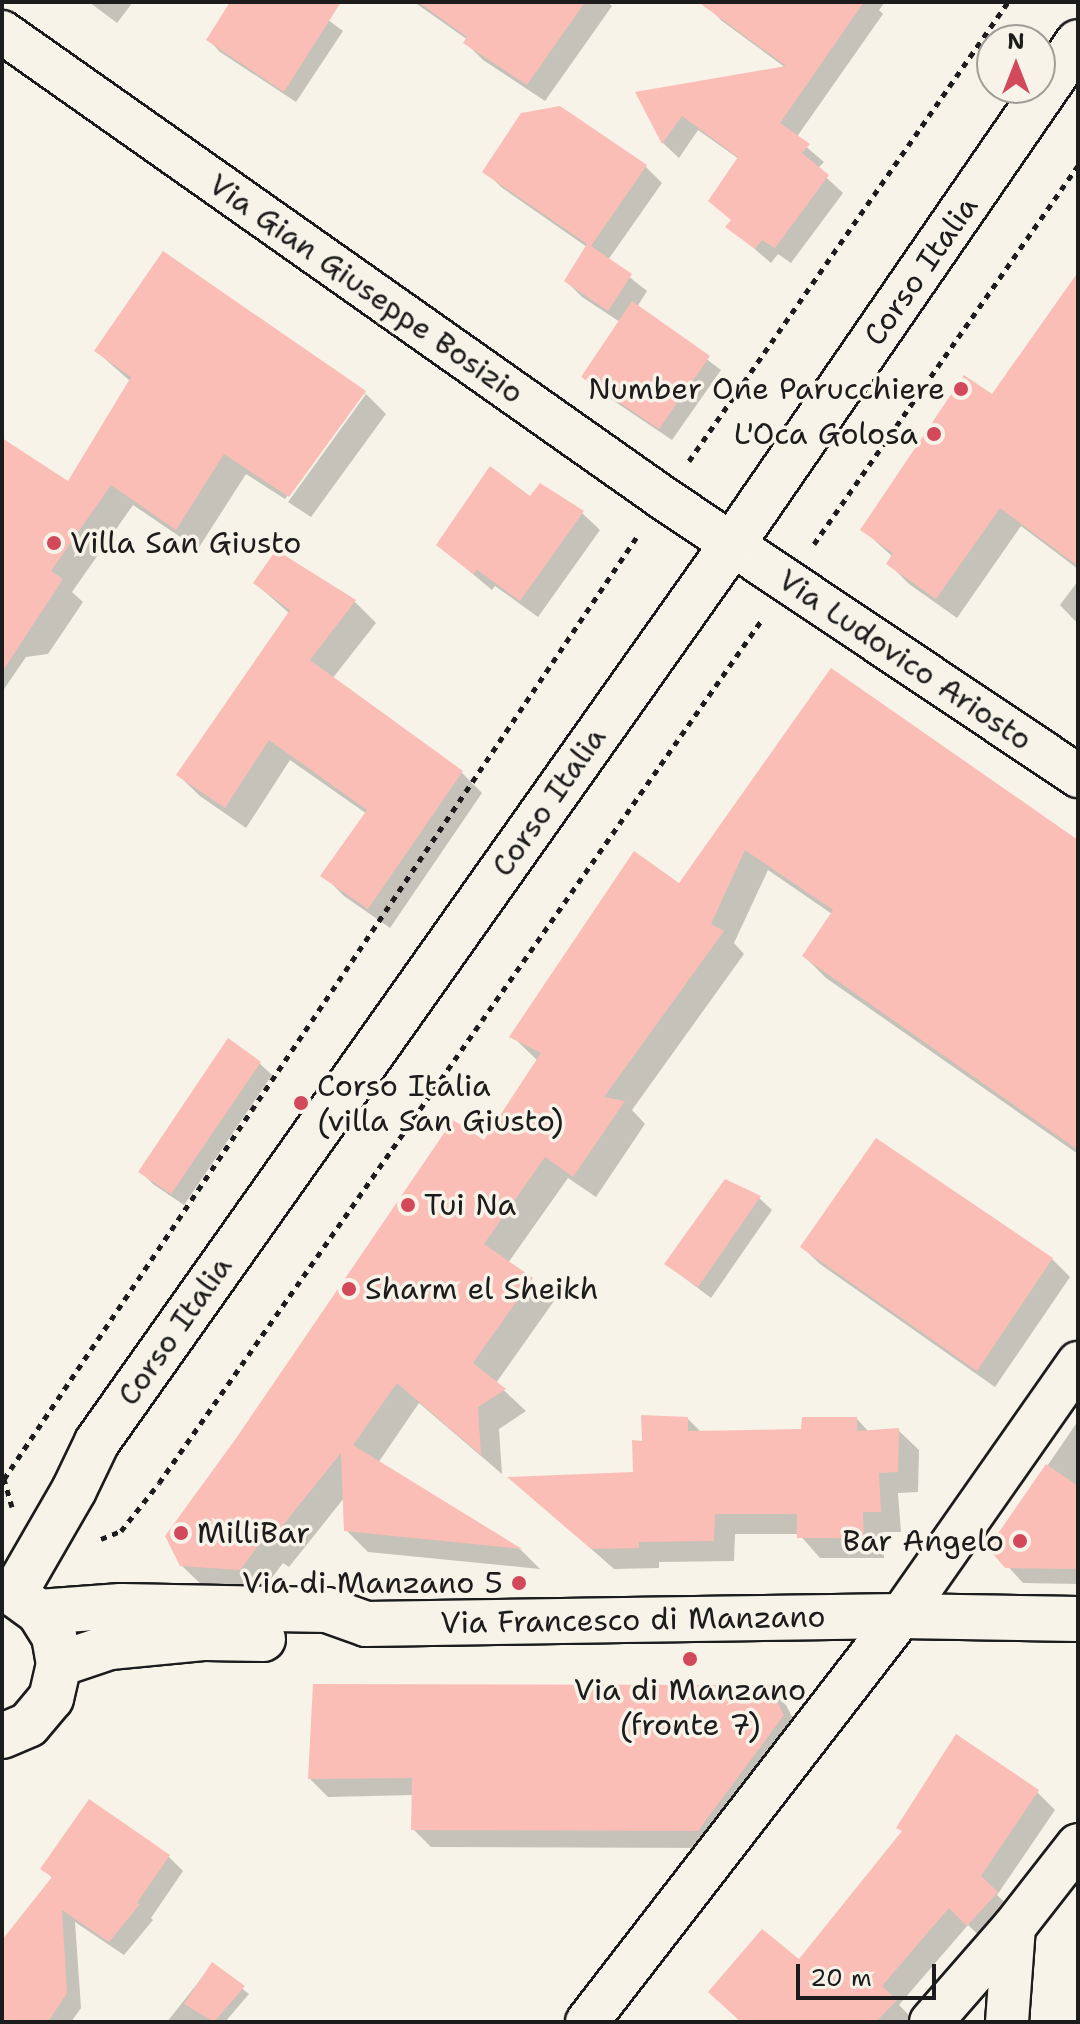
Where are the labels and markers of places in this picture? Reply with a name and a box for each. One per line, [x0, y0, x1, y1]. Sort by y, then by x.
place label: Number One Parucchiere [588, 371, 945, 407]
marker: Number One Parucchiere [952, 380, 970, 398]
place label: L'Oca Golosa [734, 416, 918, 452]
marker: L'Oca Golosa [925, 425, 943, 443]
place label: Villa San Giusto [70, 525, 301, 561]
marker: Villa San Giusto [45, 534, 63, 552]
place label: Corso Italia (villa San Giusto) [317, 1068, 564, 1138]
marker: Corso Italia (villa San Giusto) [292, 1094, 310, 1112]
place label: Tui Na [424, 1187, 516, 1223]
marker: Tui Na [399, 1196, 417, 1214]
place label: Sharm el Sheikh [365, 1271, 598, 1307]
marker: Sharm el Sheikh [340, 1280, 358, 1298]
place label: MilliBar [197, 1515, 310, 1551]
place label: Bar Angelo [843, 1523, 1004, 1559]
marker: MilliBar [172, 1524, 190, 1542]
marker: Bar Angelo [1011, 1532, 1029, 1550]
place label: Via di Manzano 5 [242, 1565, 503, 1601]
marker: Via di Manzano 5 [510, 1574, 528, 1592]
marker: Via di Manzano (fronte 7) [681, 1650, 699, 1668]
place label: Via di Manzano (fronte 7) [574, 1672, 806, 1742]

